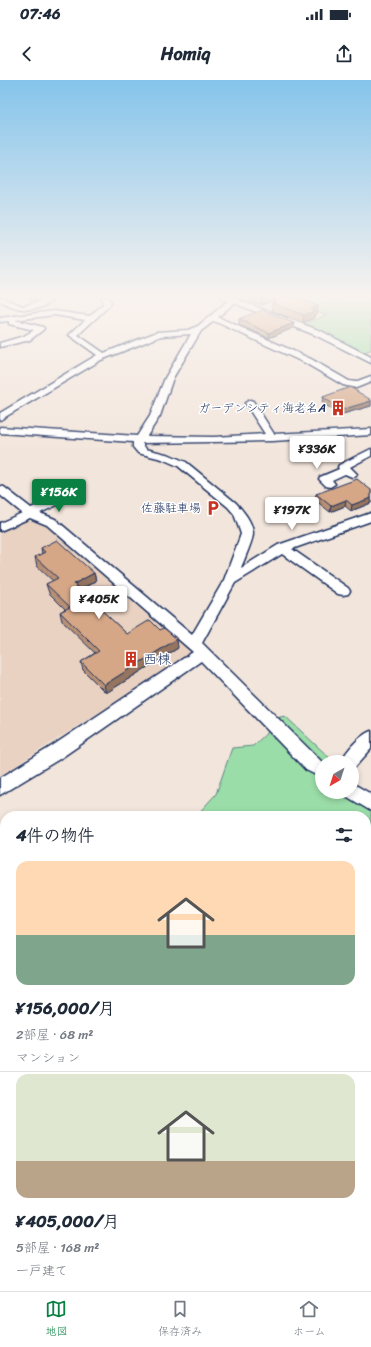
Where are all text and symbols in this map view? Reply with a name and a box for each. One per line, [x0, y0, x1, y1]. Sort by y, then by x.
text: 07:46 [20, 1, 60, 27]
text: Homiq [161, 38, 210, 70]
icon: back [16, 43, 38, 65]
icon: share [333, 43, 355, 65]
place label: ガーデンシティ海老名A [198, 397, 326, 419]
building icon: ガーデンシティ海老名A [329, 399, 347, 417]
pin: ¥336K [289, 436, 345, 470]
text: ¥336K [299, 437, 335, 460]
pin: ¥156K [31, 479, 87, 513]
text: ¥156K [41, 480, 77, 503]
place label: 佐藤駐車場 [141, 497, 201, 519]
pin: ¥197K [264, 497, 320, 531]
text: ¥197K [274, 498, 310, 521]
parking icon: 佐藤駐車場 [204, 499, 222, 517]
pin: ¥405K [71, 586, 127, 620]
text: ¥405K [79, 587, 119, 610]
place label: 西棟 [143, 647, 172, 672]
building icon: 西棟 [122, 650, 140, 668]
north arrow [315, 755, 359, 799]
map controls [315, 755, 359, 799]
text: 4件の物件 [16, 820, 95, 850]
icon: filters [333, 824, 355, 846]
icon: home [150, 887, 222, 959]
text: ¥156,000/月 [16, 993, 115, 1023]
text: 2部屋 · 68 m² [16, 1023, 93, 1046]
text: マンション [16, 1046, 80, 1069]
icon: home [150, 1100, 222, 1172]
text: ¥405,000/月 [16, 1206, 119, 1236]
text: 5部屋 · 168 m² [16, 1236, 99, 1259]
text: 一戸建て [16, 1259, 68, 1282]
tab: 地図 [45, 1298, 67, 1341]
tab: 保存済み [158, 1298, 202, 1341]
tab: ホーム [293, 1298, 326, 1341]

